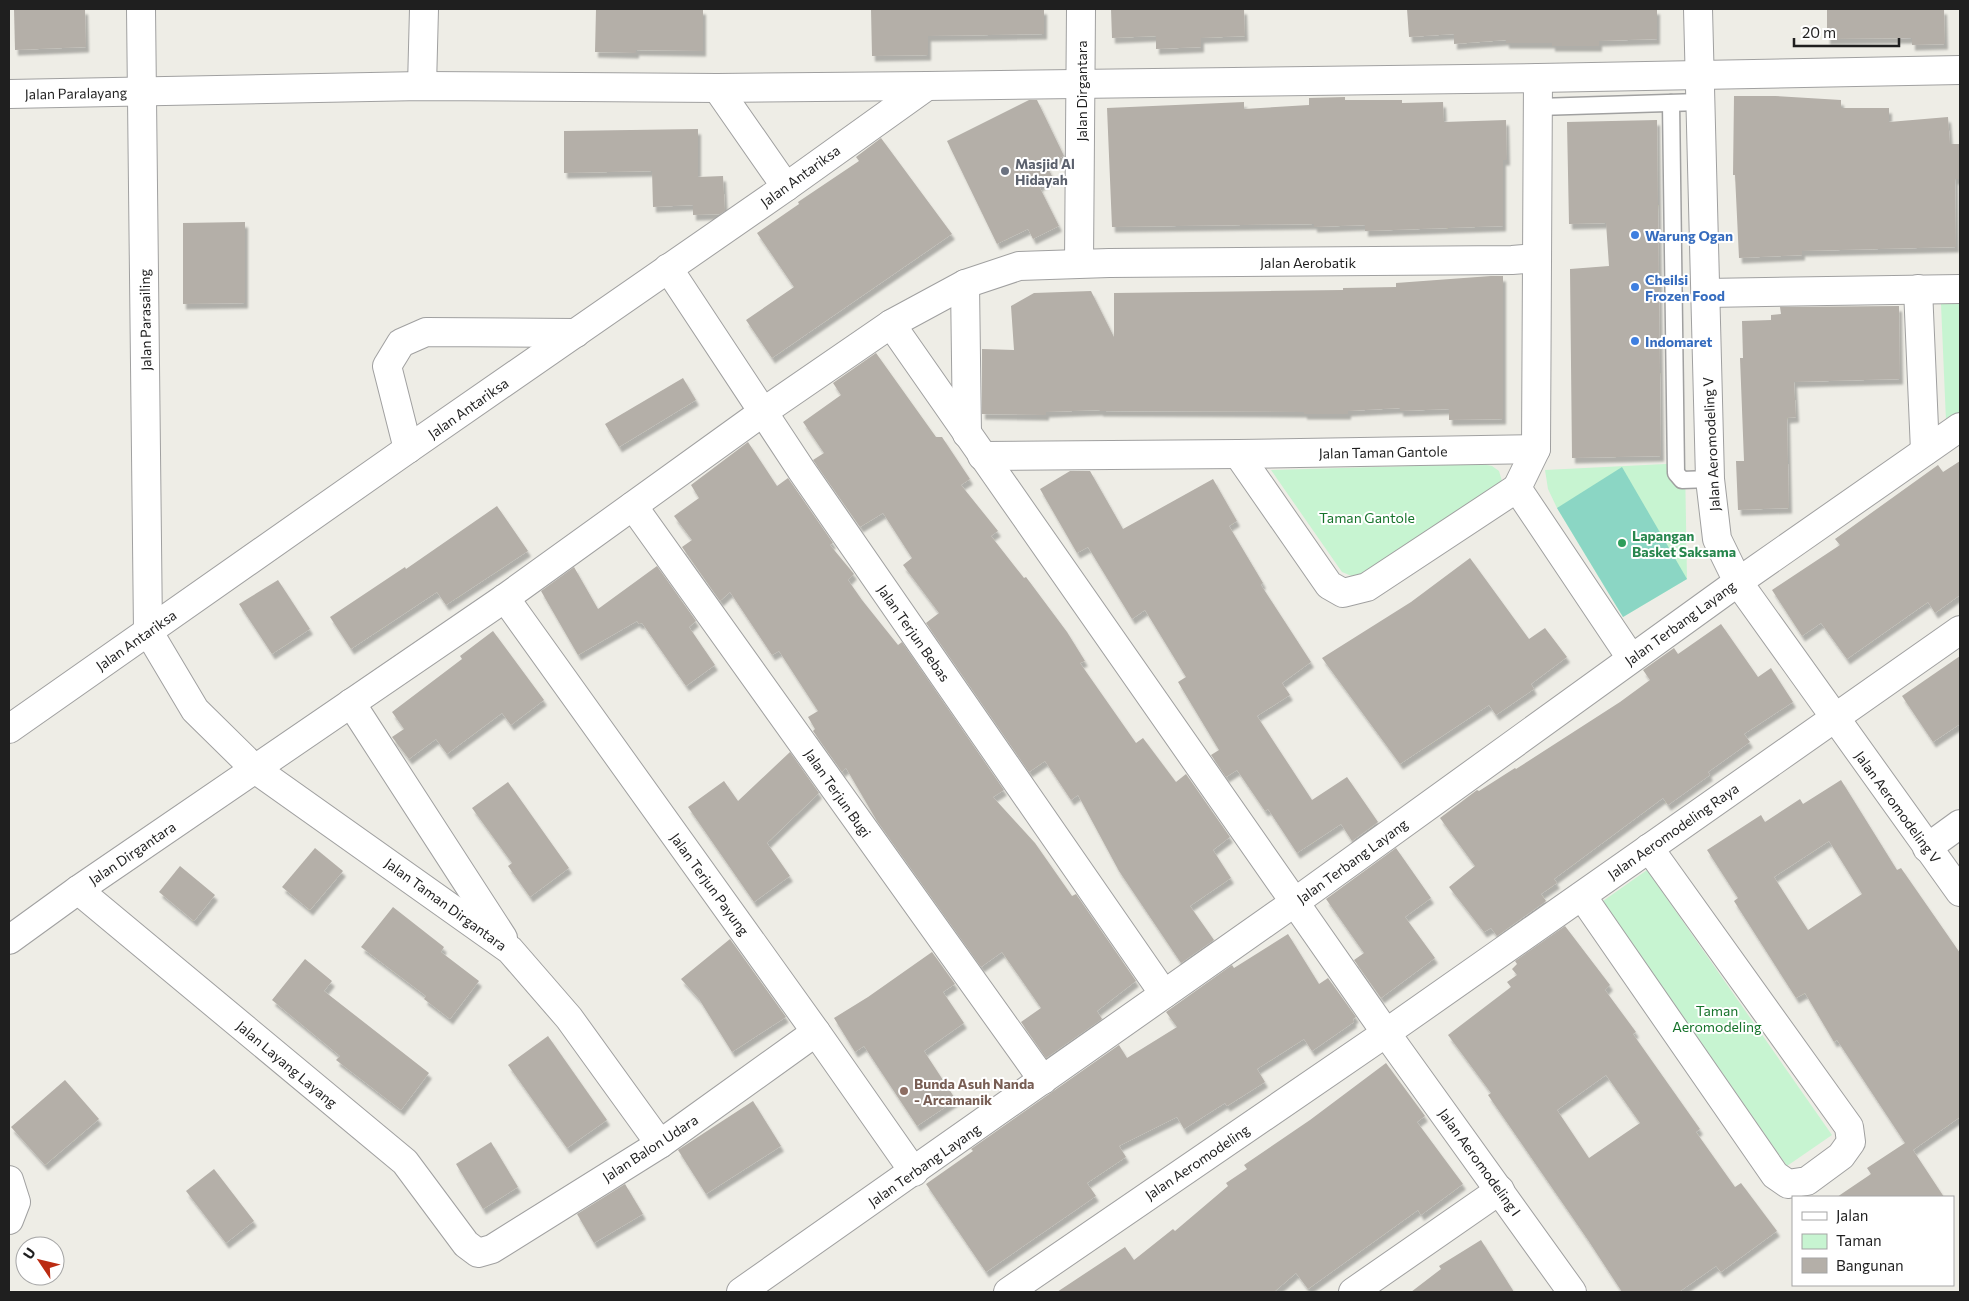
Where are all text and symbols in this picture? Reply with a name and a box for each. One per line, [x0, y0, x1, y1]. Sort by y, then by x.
scale bar [1794, 15, 1899, 47]
text: 20 m [1802, 23, 1836, 41]
street label: Jalan Dirgantara [1073, 40, 1090, 142]
street label: Jalan Paralayang [25, 84, 128, 102]
street label: Jalan Antariksa [757, 141, 843, 211]
place label: Masjid Al Hidayah [1015, 155, 1075, 188]
marker: Masjid Al Hidayah [999, 165, 1011, 177]
place label: Warung Ogan [1645, 227, 1733, 244]
marker: Warung Ogan [1629, 229, 1641, 241]
street label: Jalan Aerobatik [1260, 254, 1356, 271]
street label: Jalan Parasailing [136, 268, 154, 371]
place label: Cheilsi Frozen Food [1645, 271, 1725, 304]
marker: Cheilsi Frozen Food [1629, 281, 1641, 293]
place label: Indomaret [1645, 333, 1713, 350]
marker: Indomaret [1629, 335, 1641, 347]
street label: Jalan Antariksa [425, 374, 511, 442]
street label: Jalan Aeromodeling V [1699, 376, 1723, 512]
street label: Jalan Taman Gantole [1318, 442, 1448, 462]
park label: Taman Gantole [1319, 509, 1415, 526]
place label: Lapangan Basket Saksama [1632, 527, 1736, 560]
marker: Lapangan Basket Saksama [1616, 537, 1628, 549]
street label: Jalan Terbang Layang [1621, 577, 1739, 669]
street label: Jalan Terjun Bebas [874, 581, 954, 685]
street label: Jalan Antariksa [93, 606, 179, 674]
street label: Jalan Terjun Bugi [801, 746, 875, 840]
street label: Jalan Aeromodeling V [1852, 748, 1945, 867]
street label: Jalan Aeromodeling Raya [1604, 779, 1742, 883]
street label: Jalan Terbang Layang [1293, 815, 1411, 907]
street label: Jalan Dirgantara [85, 818, 179, 888]
street label: Jalan Terjun Payung [667, 829, 753, 939]
street label: Jalan Taman Dirgantara [382, 854, 510, 954]
park label: Taman Aeromodeling [1672, 1002, 1762, 1035]
street label: Jalan Layang Layang [233, 1017, 341, 1111]
place label: Bunda Asuh Nanda - Arcamanik [914, 1075, 1034, 1108]
marker: Bunda Asuh Nanda - Arcamanik [898, 1085, 910, 1097]
street label: Jalan Aeromodeling I [1435, 1105, 1525, 1219]
street label: Jalan Balon Udara [599, 1111, 701, 1185]
street label: Jalan Terbang Layang [865, 1120, 984, 1210]
street label: Jalan Aeromodeling [1142, 1121, 1253, 1203]
legend [1792, 1196, 1954, 1286]
text: Jalan [1836, 1206, 1868, 1224]
text: Taman [1836, 1231, 1882, 1249]
north arrow [15, 1236, 65, 1286]
text: U [19, 1244, 39, 1262]
text: Bangunan [1836, 1256, 1904, 1274]

